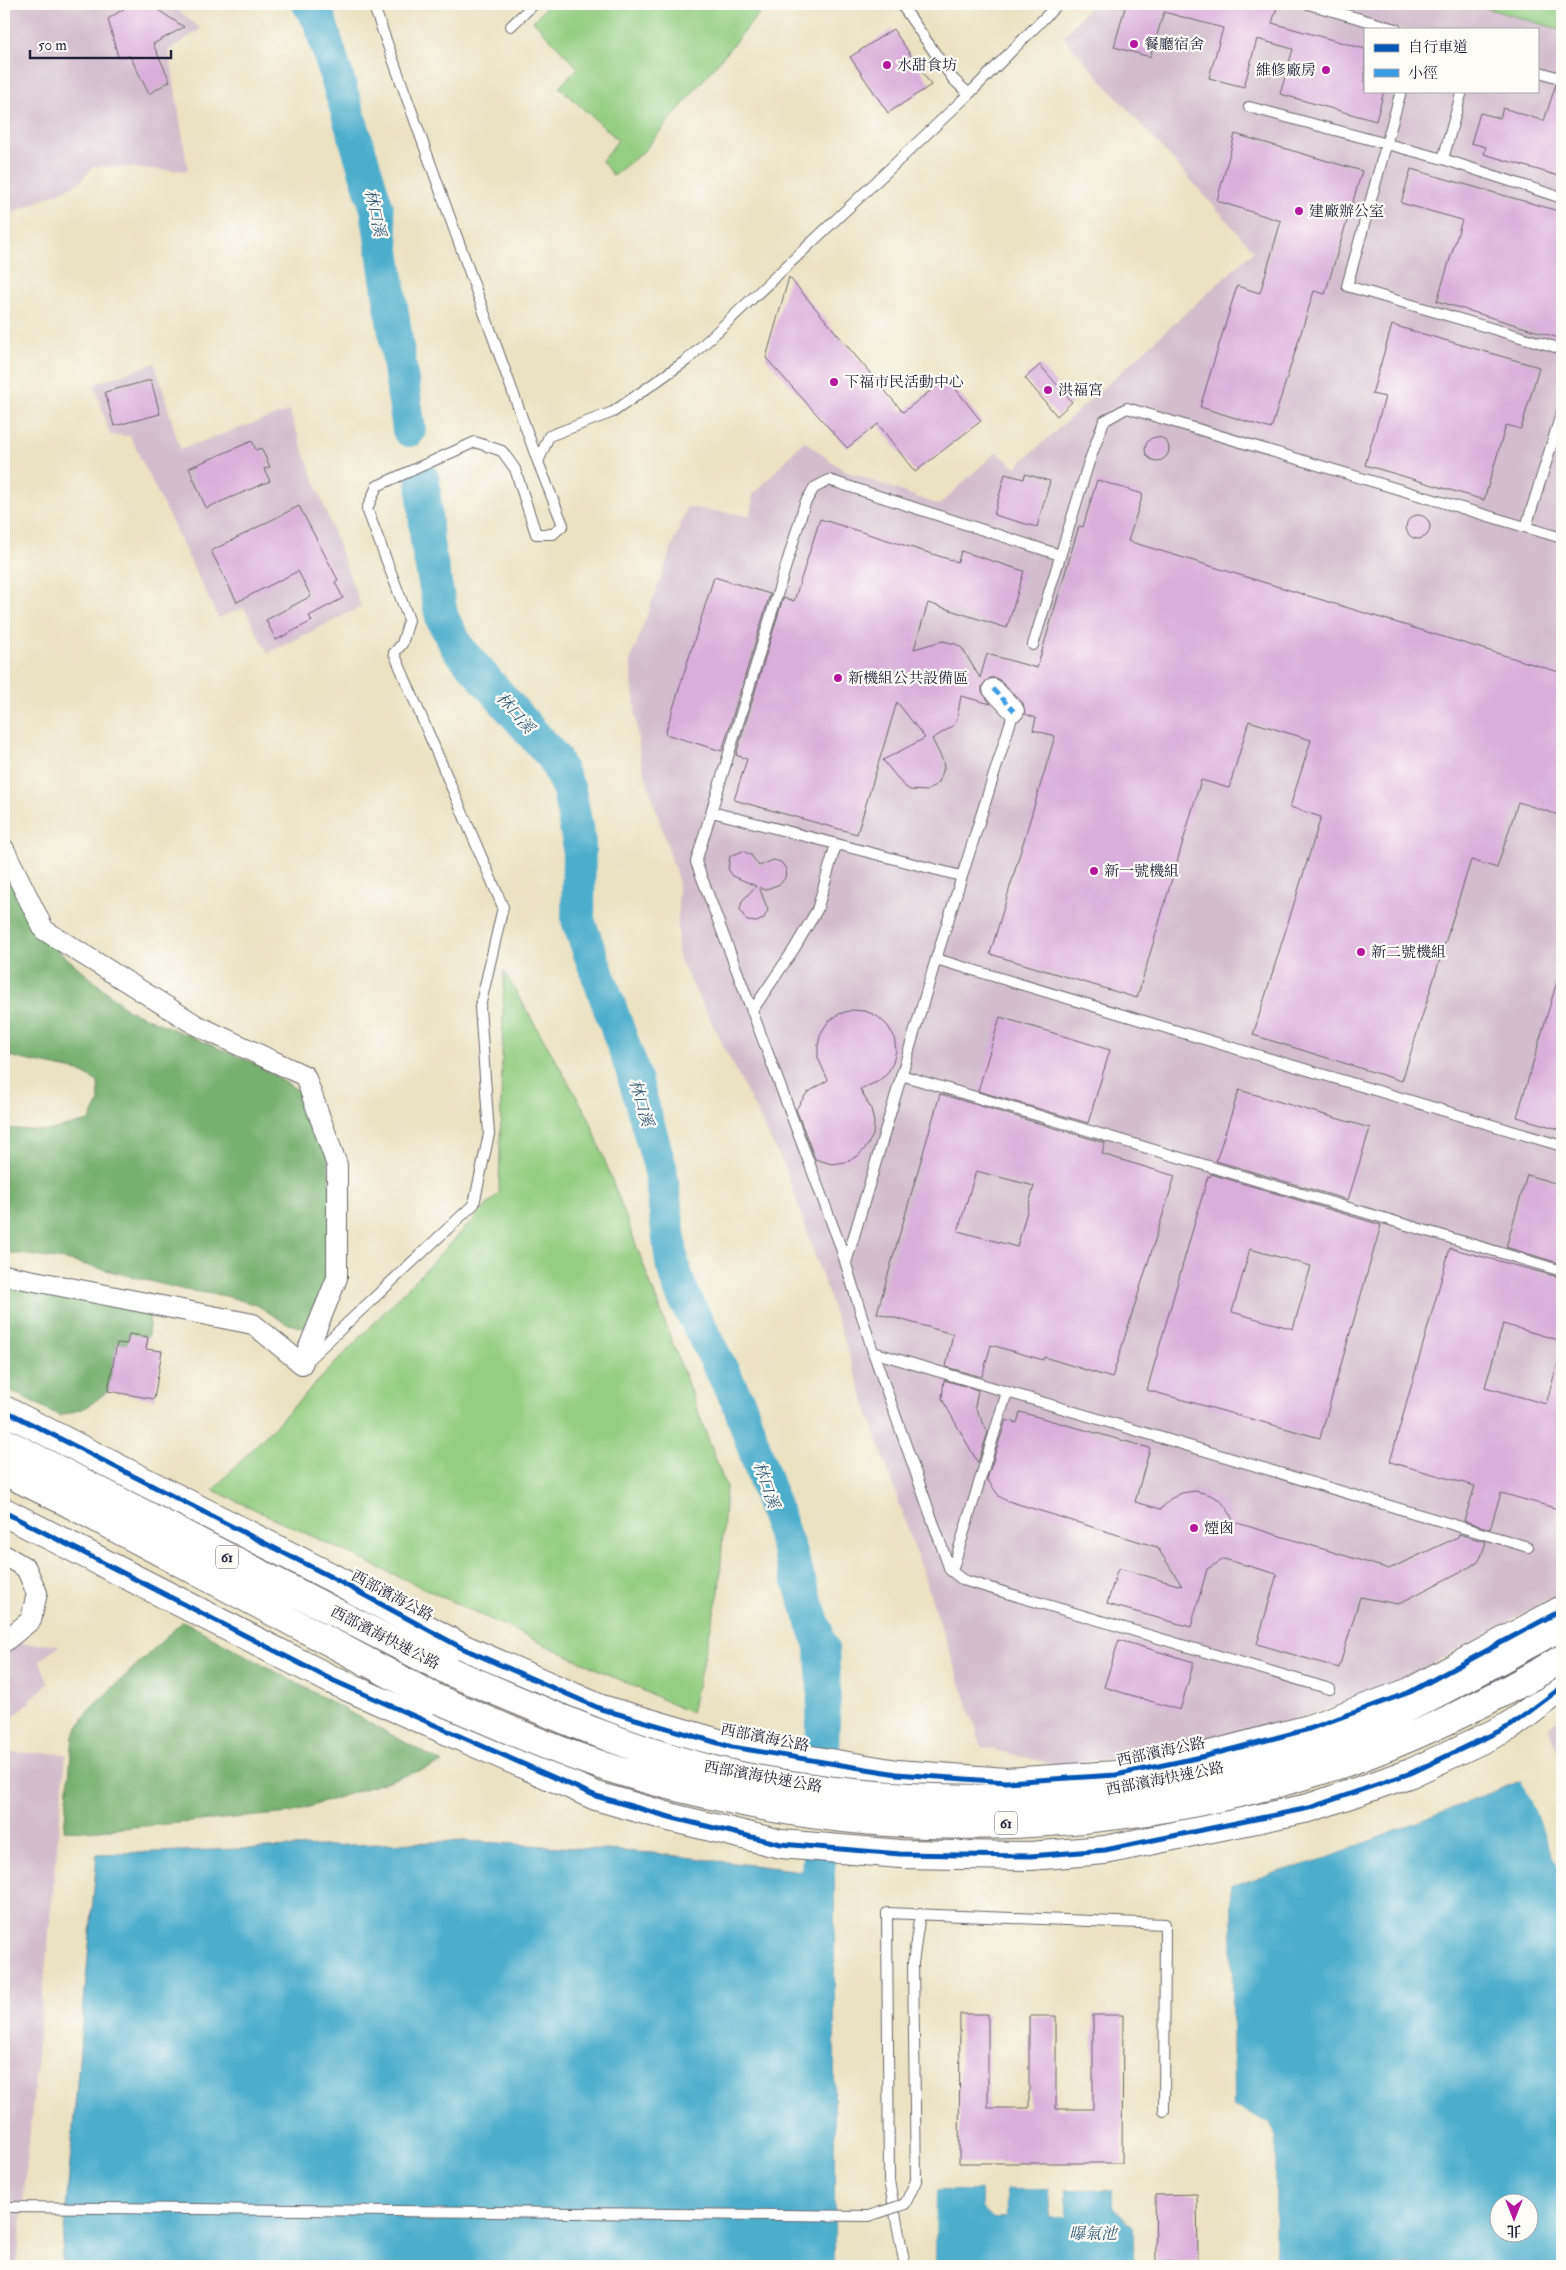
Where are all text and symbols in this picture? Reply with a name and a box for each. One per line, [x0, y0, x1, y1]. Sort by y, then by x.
scale bar [30, 28, 171, 60]
legend [1364, 28, 1538, 92]
place label: 餐廳宿舍 [1144, 35, 1204, 54]
text: 50 m [38, 36, 67, 55]
marker: 餐廳宿舍 [1128, 38, 1140, 50]
text: 自行車道 [1408, 38, 1468, 57]
place label: 水甜食坊 [897, 56, 957, 75]
marker: 水甜食坊 [881, 59, 893, 71]
place label: 維修廠房 [1256, 61, 1316, 80]
marker: 維修廠房 [1320, 64, 1332, 76]
text: 小徑 [1408, 64, 1438, 83]
water label: 林口溪 [360, 187, 390, 241]
place label: 建廠辦公室 [1309, 202, 1384, 221]
marker: 建廠辦公室 [1293, 205, 1305, 217]
place label: 下福市民活動中心 [844, 373, 964, 392]
marker: 下福市民活動中心 [828, 376, 840, 388]
place label: 洪福宮 [1058, 381, 1103, 400]
marker: 洪福宮 [1042, 384, 1054, 396]
place label: 新機組公共設備區 [848, 669, 968, 688]
marker: 新機組公共設備區 [832, 672, 844, 684]
water label: 林口溪 [492, 688, 540, 739]
place label: 新一號機組 [1104, 862, 1179, 881]
marker: 新一號機組 [1088, 865, 1100, 877]
place label: 新二號機組 [1371, 943, 1446, 962]
marker: 新二號機組 [1355, 946, 1367, 958]
water label: 林口溪 [625, 1077, 658, 1131]
water label: 林口溪 [749, 1459, 784, 1513]
place label: 煙囪 [1204, 1519, 1234, 1538]
marker: 煙囪 [1188, 1522, 1200, 1534]
road number: 61 [216, 1545, 238, 1568]
street label: 西部濱海公路 [348, 1566, 436, 1626]
street label: 西部濱海快速公路 [327, 1602, 443, 1674]
street label: 西部濱海公路 [719, 1720, 811, 1756]
street label: 西部濱海公路 [1115, 1733, 1207, 1771]
street label: 西部濱海快速公路 [702, 1757, 824, 1797]
street label: 西部濱海快速公路 [1104, 1758, 1226, 1800]
road number: 61 [995, 1812, 1017, 1835]
north arrow [1488, 2192, 1538, 2242]
text: 北 [1507, 2222, 1521, 2239]
water label: 曝氣池 [1069, 2224, 1119, 2244]

